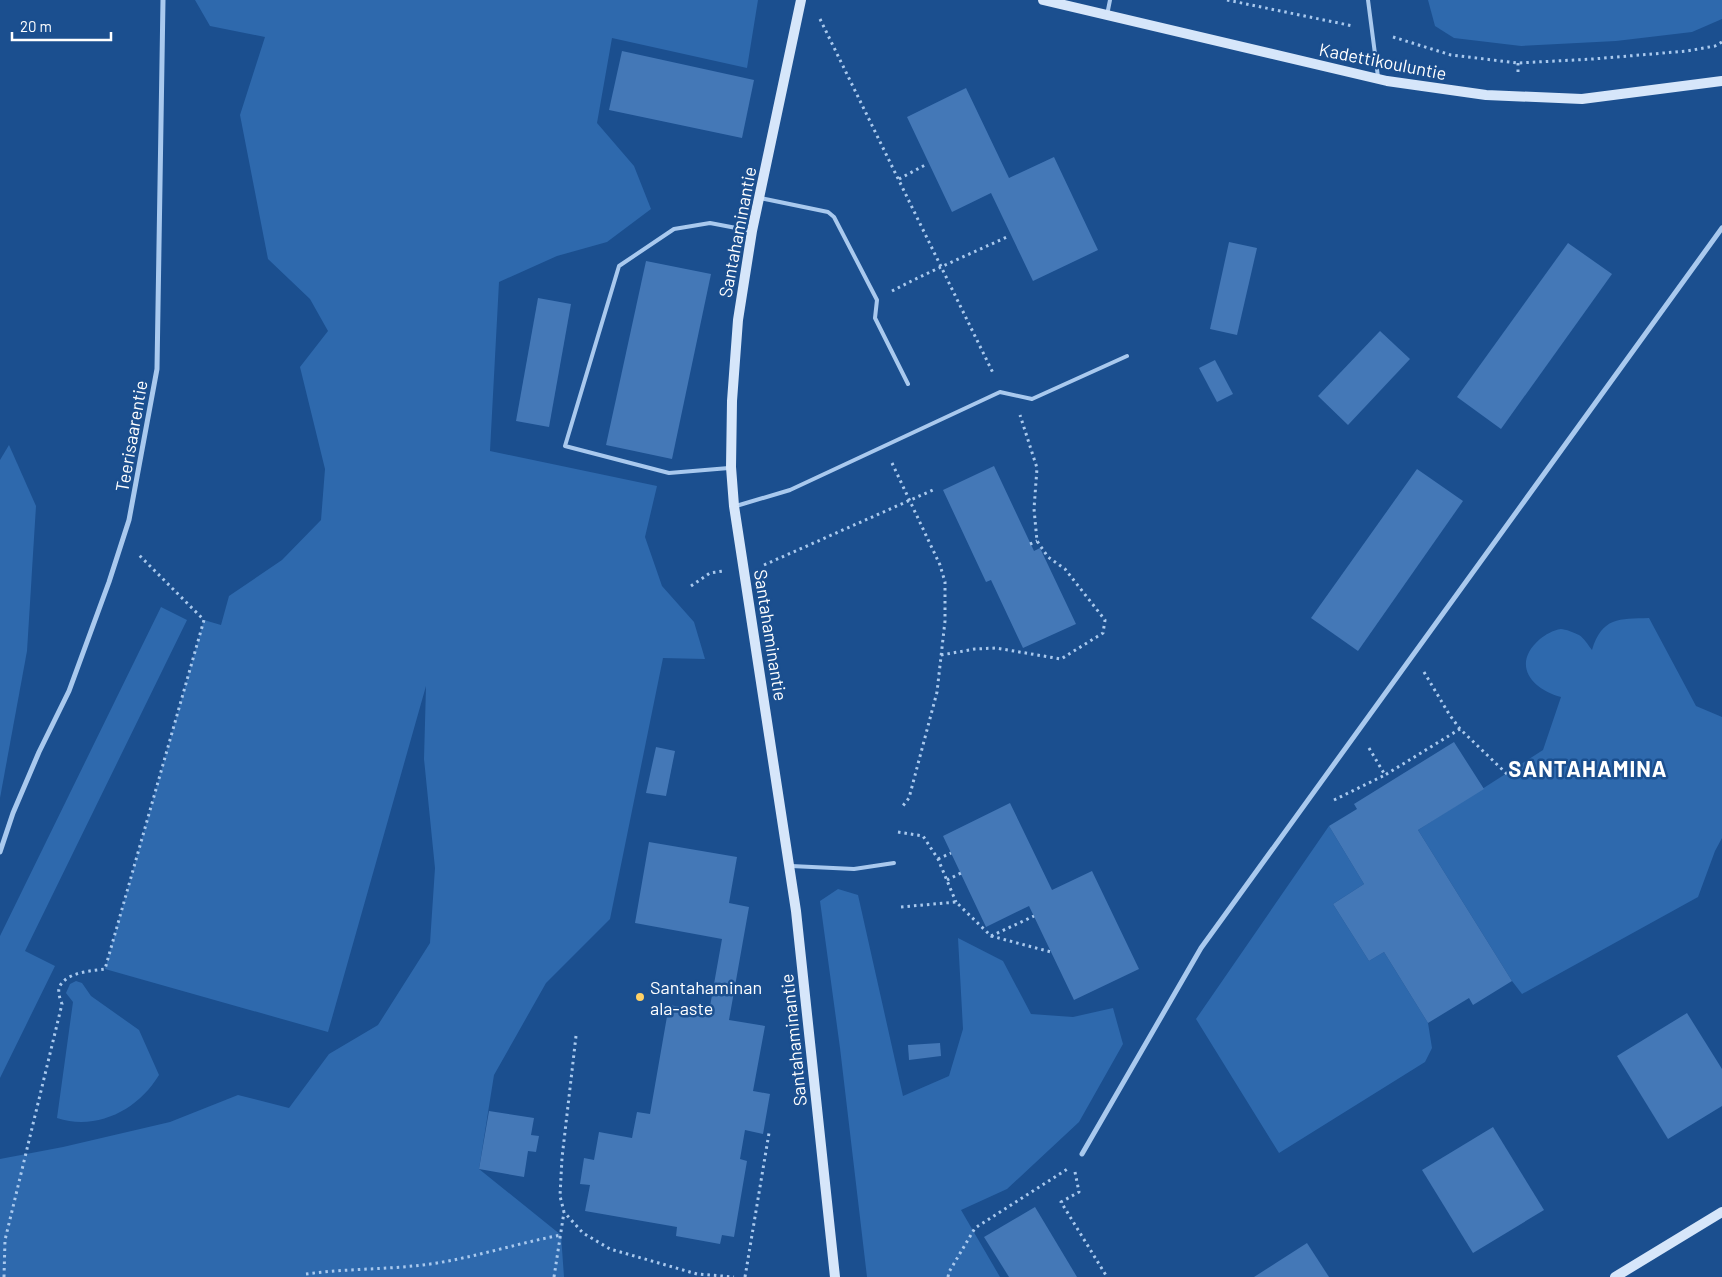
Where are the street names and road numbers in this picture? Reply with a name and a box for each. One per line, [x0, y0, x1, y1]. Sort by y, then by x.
street label: Kadettikouluntie [1317, 38, 1449, 84]
street label: Santahaminantie [714, 165, 760, 299]
street label: Teerisaarentie [110, 379, 152, 493]
street label: Santahaminantie [750, 568, 792, 702]
street label: Santahaminantie [775, 973, 811, 1107]

